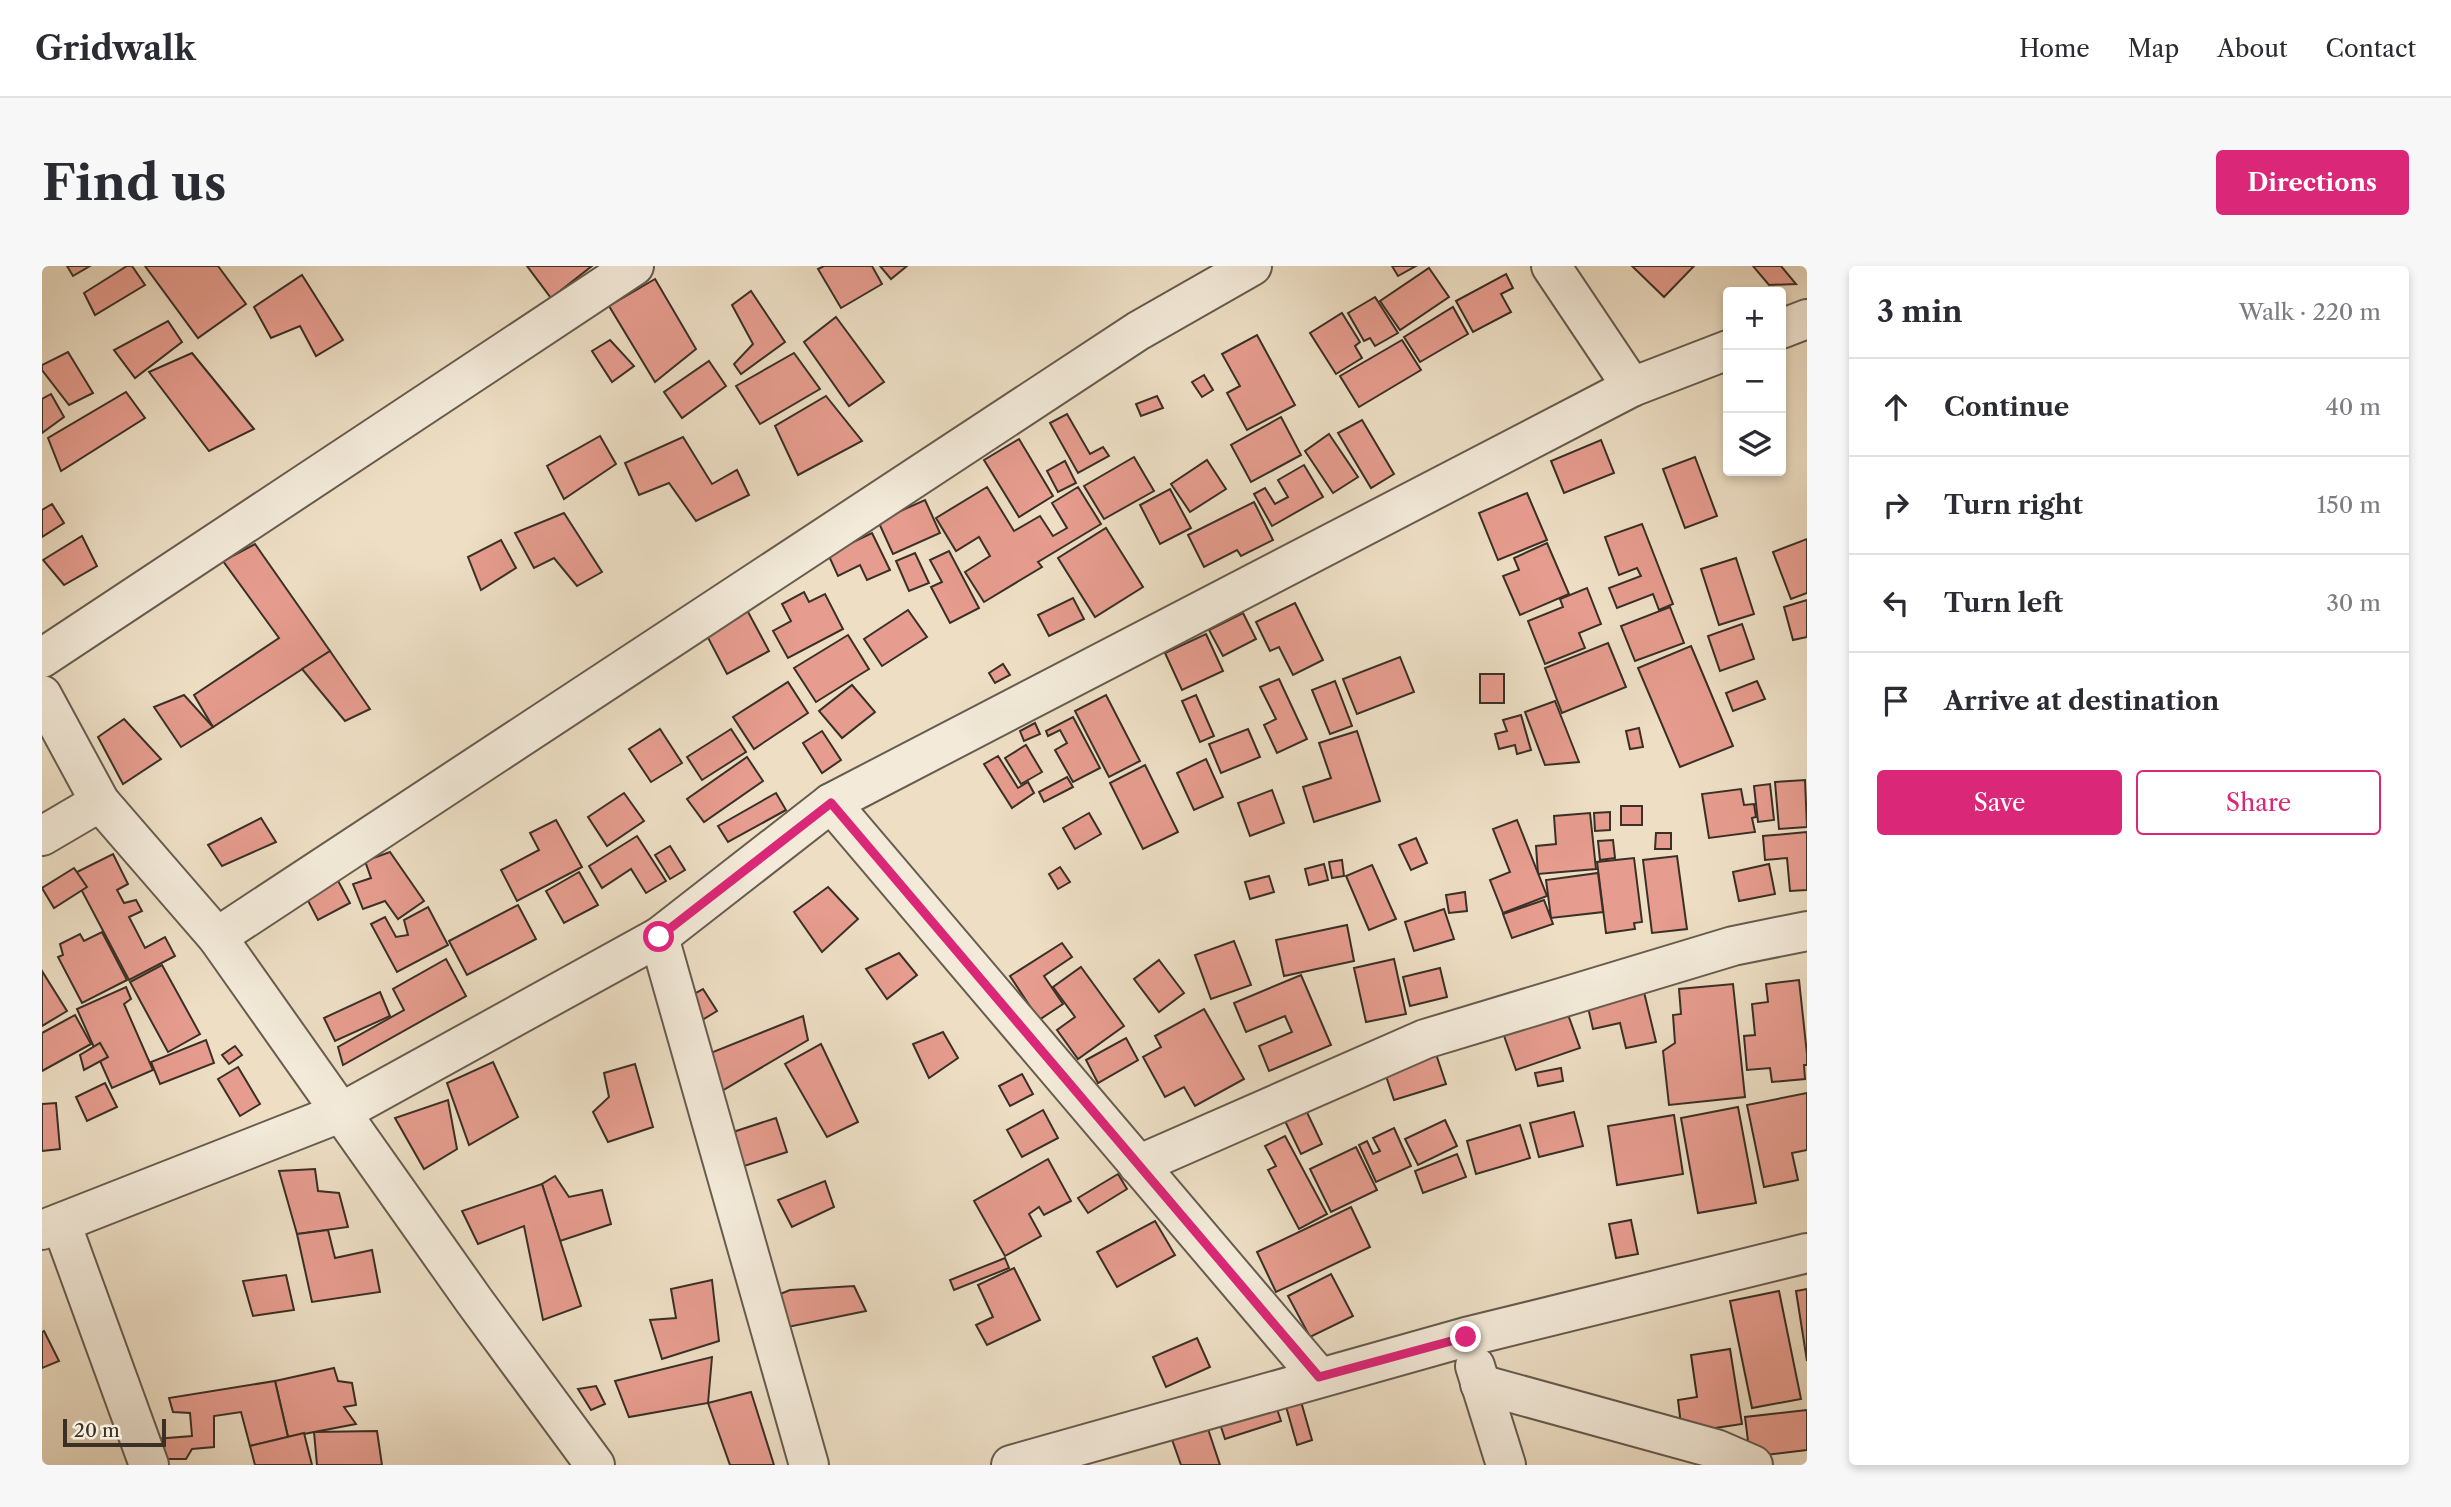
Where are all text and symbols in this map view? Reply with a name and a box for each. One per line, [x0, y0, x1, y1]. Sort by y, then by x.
text: Gridwalk [35, 28, 196, 69]
text: Home [2019, 34, 2090, 63]
text: Map [2128, 34, 2179, 63]
text: About [2217, 34, 2288, 63]
text: Contact [2326, 34, 2416, 63]
button: Directions [2216, 150, 2409, 215]
text: Find us [42, 152, 226, 213]
map controls [1723, 287, 1786, 476]
button: + [1723, 287, 1786, 350]
text: 3 min [1877, 293, 1963, 330]
text: Walk · 220 m [2239, 298, 2381, 326]
button: − [1723, 350, 1786, 413]
icon: ahead [1877, 388, 1915, 426]
text: Continue [1944, 391, 2069, 423]
text: 40 m [2326, 393, 2381, 421]
button: layers [1723, 413, 1786, 476]
icon: right [1877, 486, 1915, 524]
text: Turn right [1944, 489, 2083, 521]
text: 150 m [2317, 491, 2381, 519]
icon: left [1877, 584, 1915, 622]
text: Turn left [1944, 587, 2063, 619]
text: 30 m [2326, 589, 2381, 617]
icon: arrive [1877, 682, 1915, 720]
text: Arrive at destination [1944, 685, 2219, 717]
button: Save [1877, 770, 2122, 835]
button: Share [2136, 770, 2381, 835]
route start [643, 921, 674, 952]
route end [1450, 1321, 1481, 1352]
scale bar [63, 1416, 166, 1448]
text: 20 m [74, 1419, 120, 1442]

